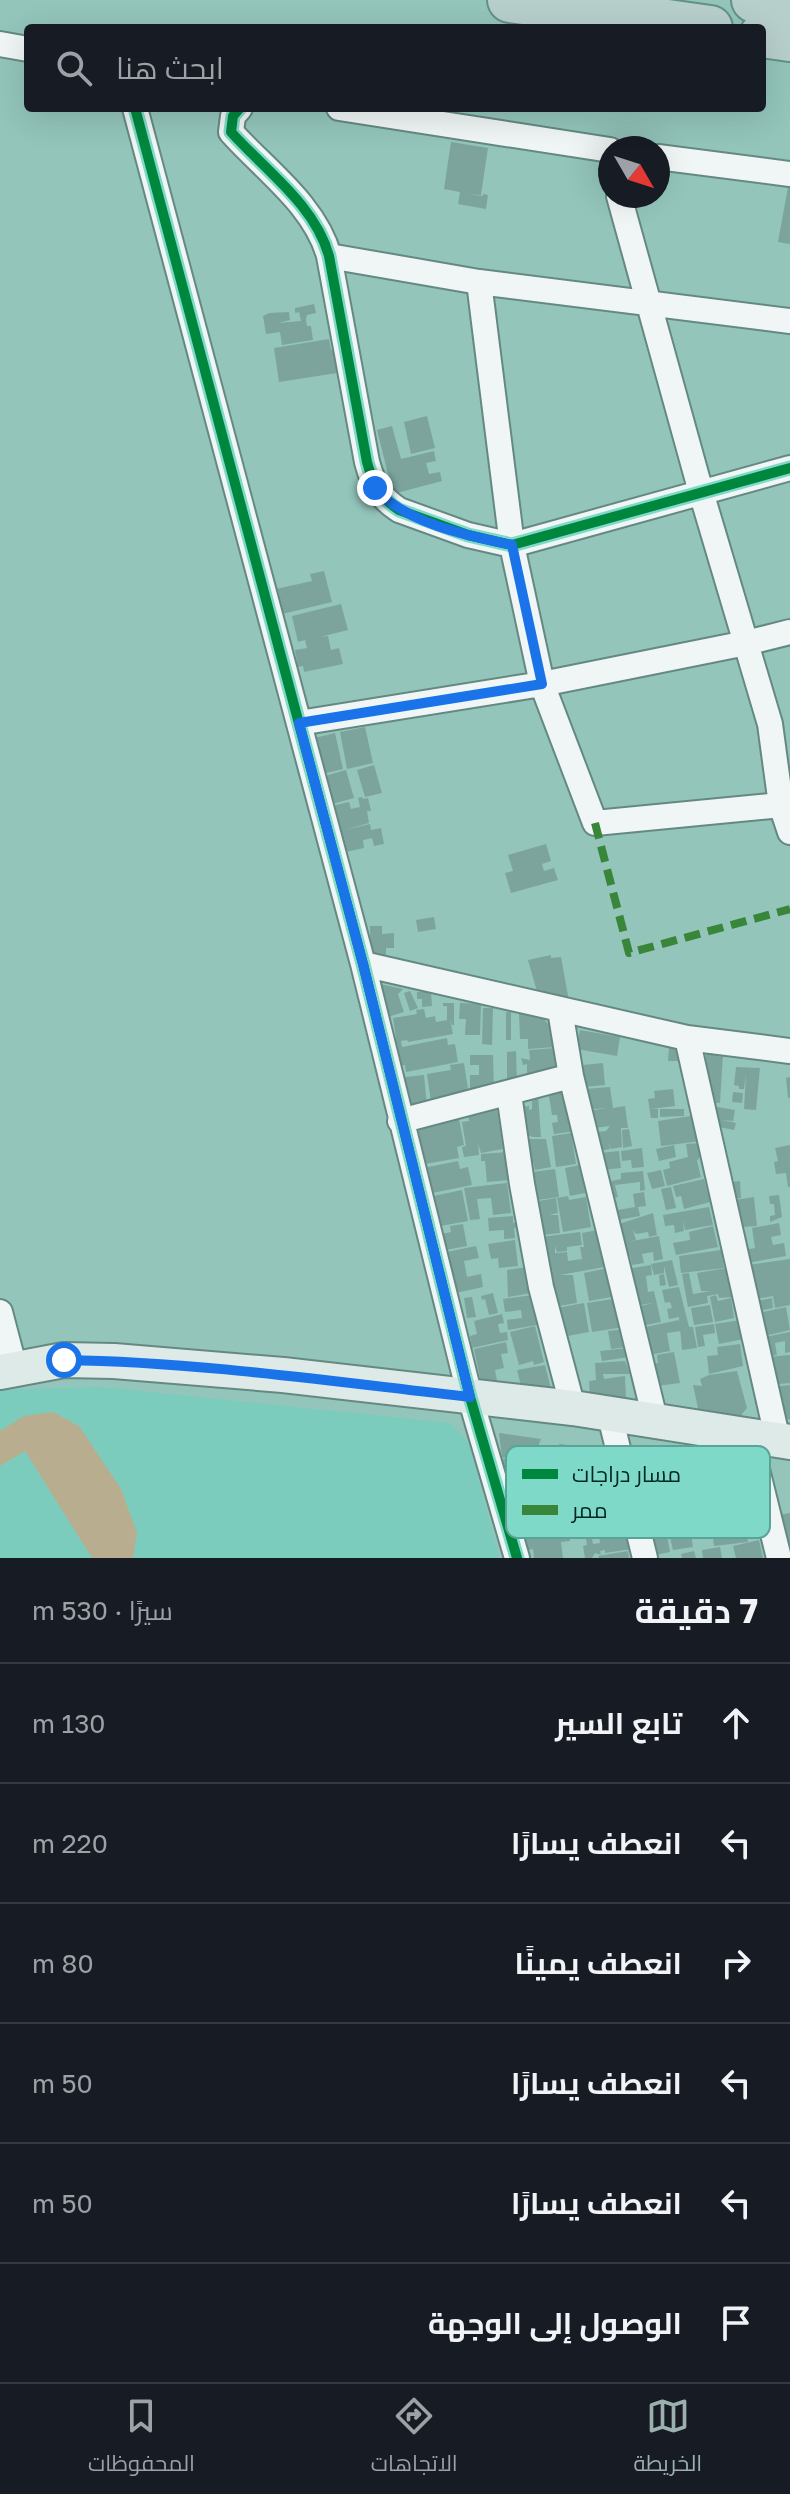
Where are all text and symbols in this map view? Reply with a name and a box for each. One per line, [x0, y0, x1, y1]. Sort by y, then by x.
search box [24, 24, 766, 112]
icon: search [52, 46, 96, 90]
text: ابحث هنا [116, 50, 224, 86]
north arrow [598, 136, 670, 208]
route end [357, 470, 393, 506]
route start [46, 1342, 82, 1378]
legend [506, 1446, 770, 1538]
text: مسار دراجات [572, 1460, 681, 1487]
text: ممر [570, 1496, 608, 1523]
text: 7 دقيقة [635, 1590, 758, 1630]
text: سيرًا · 530 m [32, 1595, 173, 1626]
icon: ahead [714, 1701, 758, 1745]
text: تابع السير [555, 1705, 682, 1741]
text: 130 m [32, 1708, 105, 1739]
icon: left [714, 1821, 758, 1865]
text: انعطف يسارًا [511, 1825, 682, 1861]
text: 220 m [32, 1828, 108, 1859]
icon: right [714, 1941, 758, 1985]
text: انعطف يمينًا [515, 1945, 682, 1981]
text: 80 m [32, 1948, 94, 1979]
icon: left [714, 2061, 758, 2105]
text: انعطف يسارًا [511, 2065, 682, 2101]
text: 50 m [32, 2068, 93, 2099]
icon: left [714, 2181, 758, 2225]
text: انعطف يسارًا [511, 2185, 682, 2221]
text: 50 m [32, 2188, 93, 2219]
icon: arrive [714, 2301, 758, 2345]
text: الوصول إلى الوجهة [428, 2305, 682, 2341]
tab: المحفوظات [88, 2394, 195, 2484]
tab: الاتجاهات [371, 2394, 458, 2484]
tab: الخريطة [633, 2394, 702, 2484]

